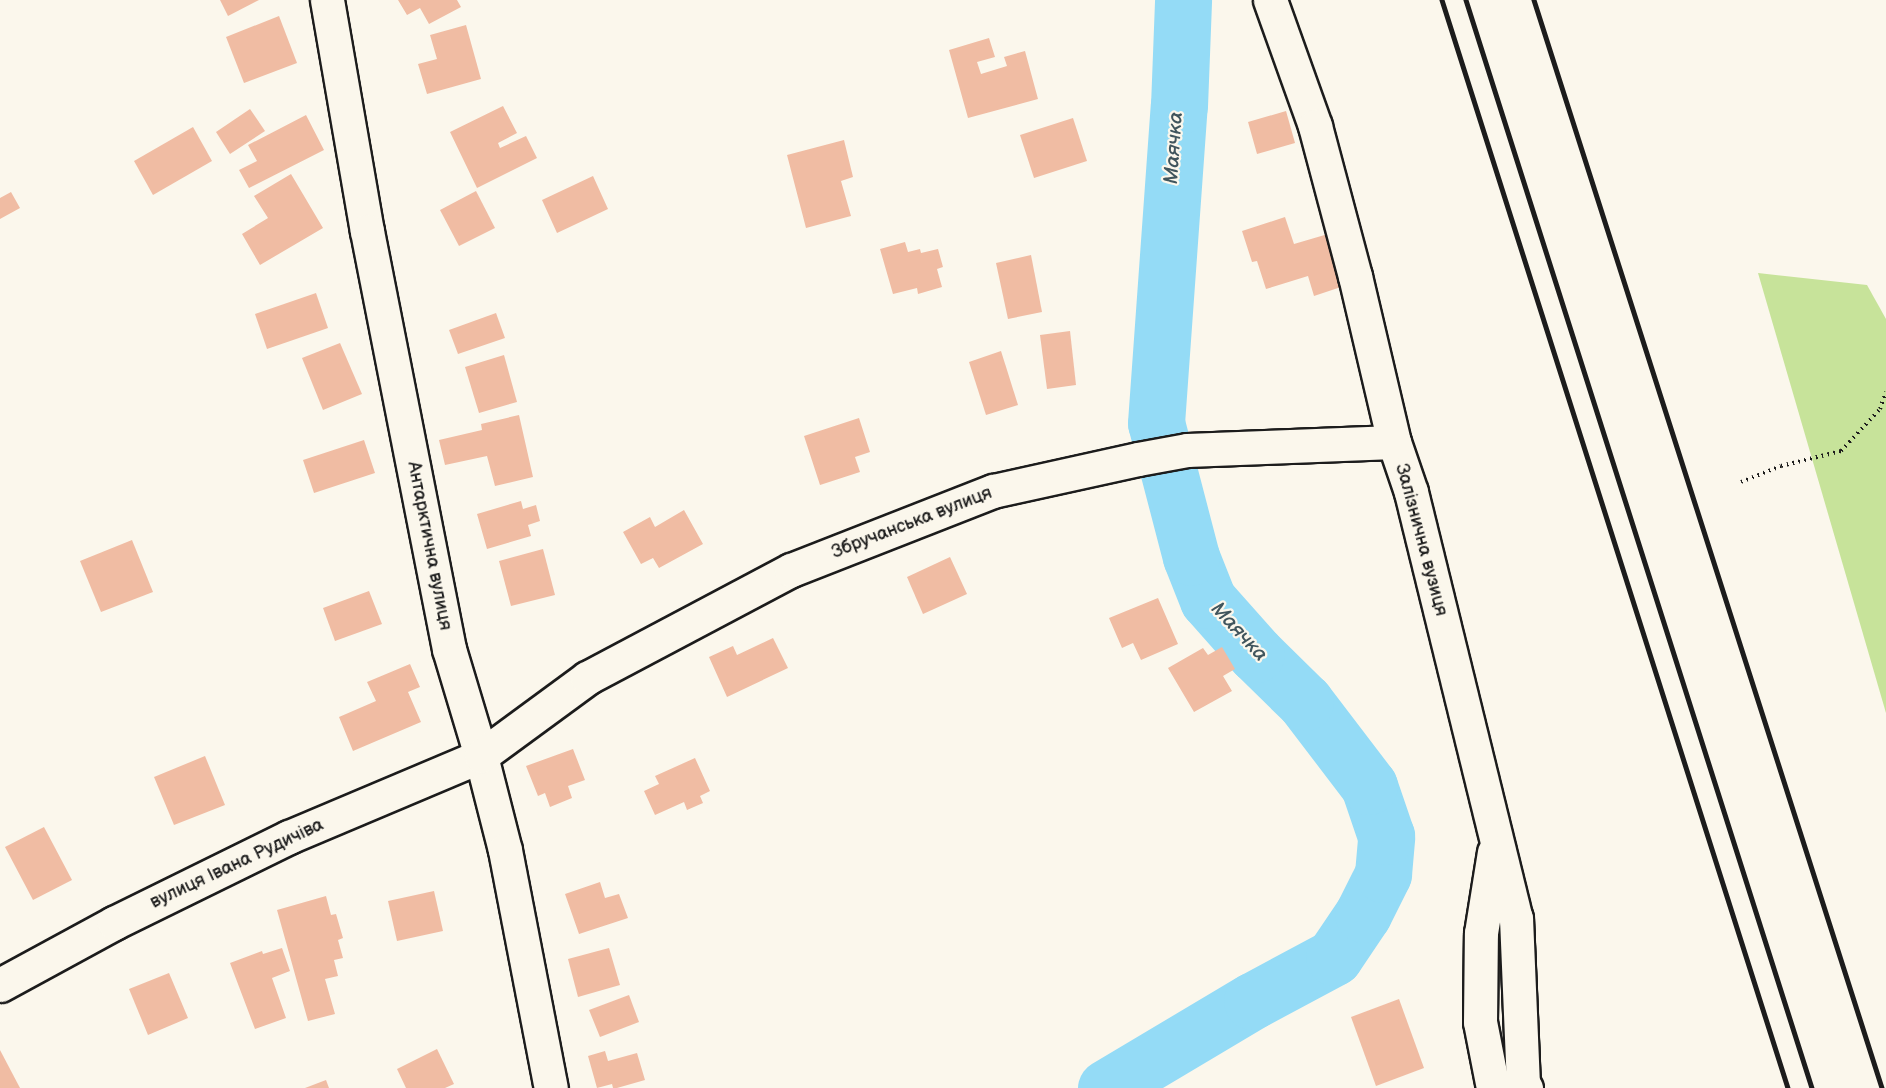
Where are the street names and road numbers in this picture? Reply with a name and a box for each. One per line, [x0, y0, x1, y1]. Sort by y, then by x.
street label: Антарктична вулиця [402, 460, 456, 632]
street label: Залізнична вузиця [1390, 462, 1452, 618]
street label: Збручанська вулиця [829, 482, 995, 564]
street label: вулиця Івана Рудичіва [147, 814, 327, 914]

